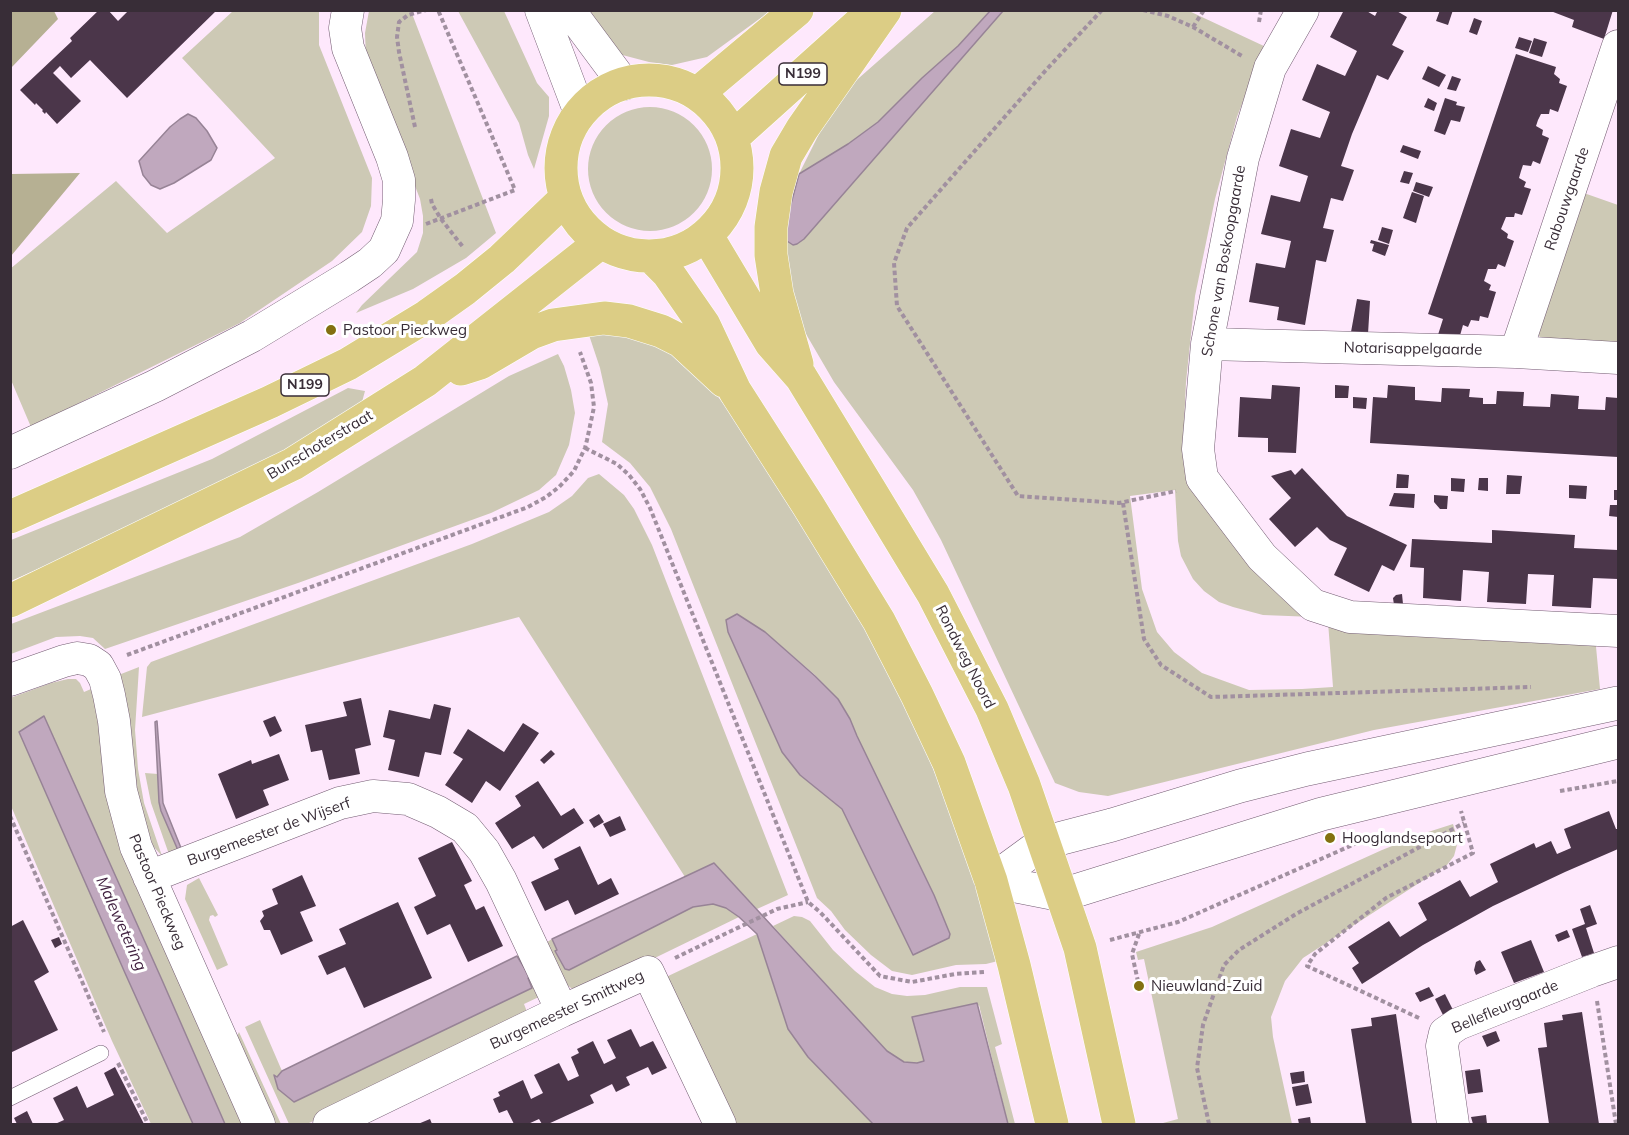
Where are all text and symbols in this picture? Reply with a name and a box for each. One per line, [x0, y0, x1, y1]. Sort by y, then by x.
road number: N199 [779, 63, 827, 85]
street label: Rabouwgaarde [1541, 145, 1593, 253]
street label: Schone van Boskoopgaarde [1198, 164, 1250, 358]
place label: Pastoor Pieckweg [343, 321, 467, 339]
marker: Pastoor Pieckweg [324, 323, 338, 337]
street label: Notarisappelgaarde [1344, 339, 1482, 359]
road number: N199 [281, 374, 329, 396]
street label: Bunschoterstraat [264, 406, 376, 484]
street label: Rondweg Noord [931, 602, 999, 712]
street label: Burgemeester de Wijserf [185, 794, 353, 870]
place label: Hooglandsepoort [1342, 829, 1463, 847]
street label: Pastoor Pieckweg [124, 831, 190, 953]
marker: Hooglandsepoort [1323, 831, 1337, 845]
water label: Malewetering [92, 874, 150, 974]
street label: Burgemeester Smittweg [487, 966, 647, 1054]
street label: Bellefleurgaarde [1449, 976, 1561, 1038]
place label: Nieuwland-Zuid [1151, 977, 1262, 995]
marker: Nieuwland-Zuid [1132, 979, 1146, 993]

